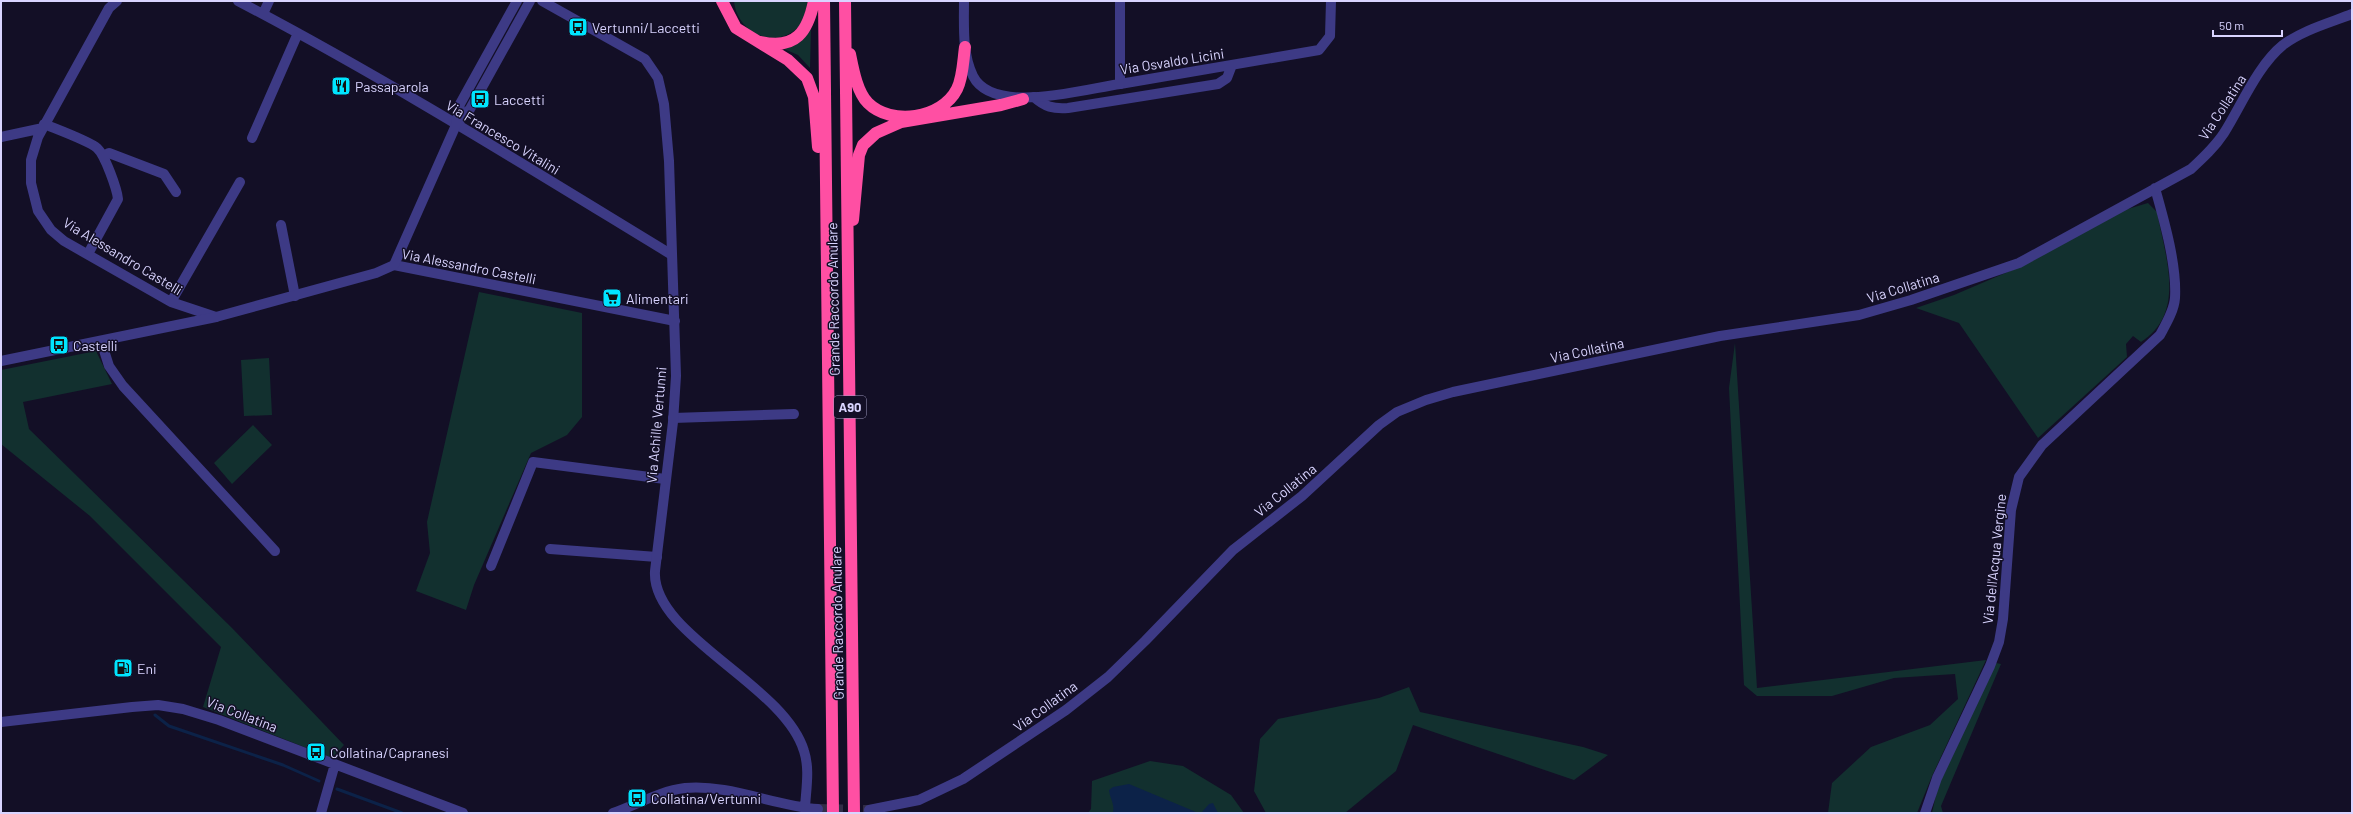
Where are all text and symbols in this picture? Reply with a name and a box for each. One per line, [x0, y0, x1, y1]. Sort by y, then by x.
scale bar [2213, 12, 2282, 38]
bus stop icon: Vertunni/Laccetti [567, 16, 589, 38]
text: 50 m [2219, 18, 2244, 32]
place label: Vertunni/Laccetti [592, 19, 700, 36]
street label: Via Osvaldo Licini [1119, 44, 1225, 78]
street label: Via Collatina [2195, 71, 2249, 143]
restaurant icon: Passaparola [330, 75, 352, 97]
place label: Passaparola [355, 78, 429, 95]
bus stop icon: Laccetti [469, 88, 491, 110]
place label: Laccetti [494, 91, 545, 108]
street label: Via Francesco Vitalini [443, 96, 563, 178]
street label: Via Alessandro Castelli [60, 214, 186, 298]
street label: Grande Raccordo Anulare [823, 222, 843, 376]
street label: Via Alessandro Castelli [400, 245, 538, 287]
street label: Via Collatina [1865, 268, 1941, 306]
supermarket icon: Alimentari [601, 287, 623, 309]
place label: Alimentari [626, 290, 689, 307]
bus stop icon: Castelli [48, 334, 70, 356]
street label: Via Collatina [1549, 334, 1625, 366]
place label: Castelli [73, 337, 118, 354]
street label: Via Achille Vertunni [642, 366, 670, 484]
road number: A90 [834, 396, 866, 418]
street label: Via Collatina [1251, 460, 1319, 520]
street label: Via dell'Acqua Vergine [1979, 493, 2009, 625]
street label: Grande Raccordo Anulare [827, 546, 847, 700]
fuel station icon: Eni [112, 657, 134, 679]
place label: Eni [137, 660, 157, 677]
street label: Via Collatina [1010, 677, 1080, 735]
street label: Via Collatina [204, 693, 280, 735]
bus stop icon: Collatina/Capranesi [305, 741, 327, 763]
place label: Collatina/Capranesi [330, 744, 449, 761]
bus stop icon: Collatina/Vertunni [626, 787, 648, 809]
place label: Collatina/Vertunni [651, 790, 761, 807]

